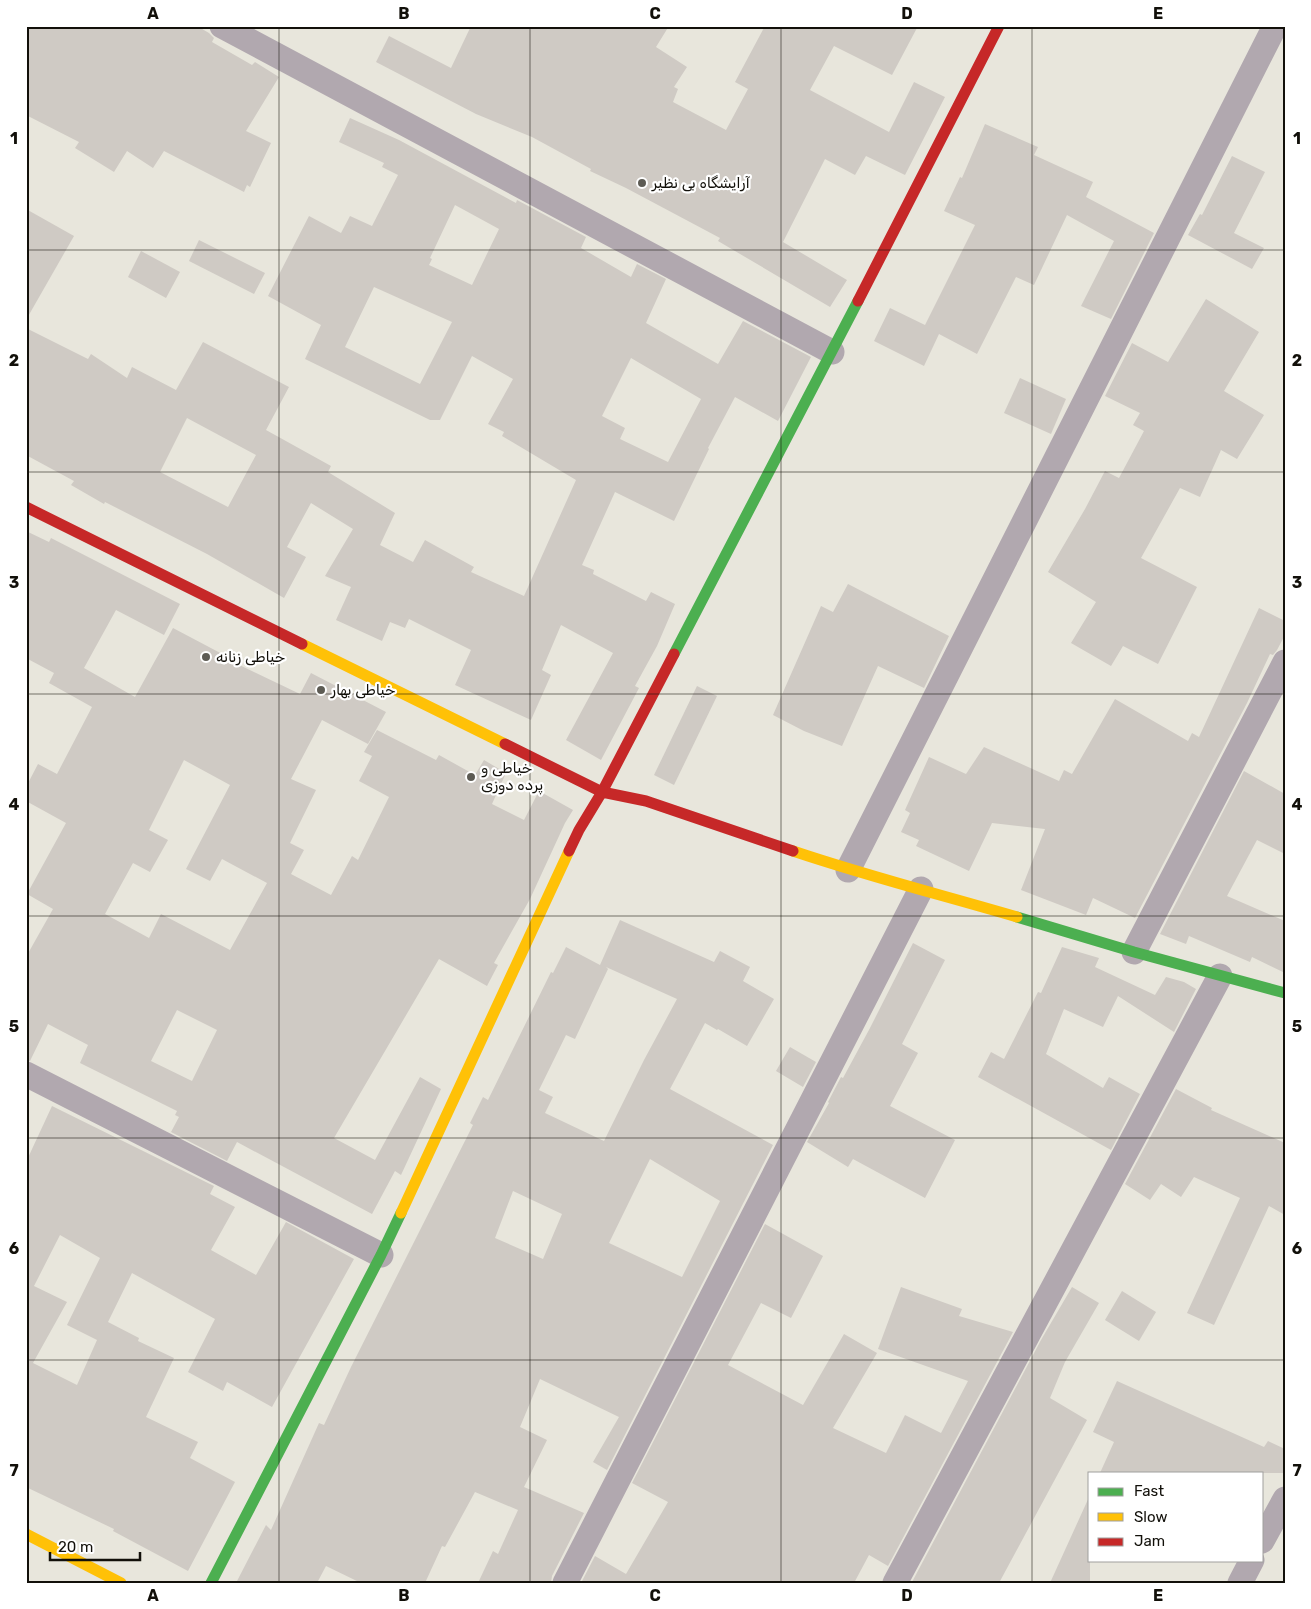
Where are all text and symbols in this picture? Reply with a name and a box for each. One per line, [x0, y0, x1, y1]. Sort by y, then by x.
text: A [147, 4, 159, 23]
text: B [398, 4, 410, 23]
text: C [649, 4, 661, 23]
text: D [901, 4, 913, 23]
text: E [1153, 4, 1163, 23]
text: 1 [10, 129, 18, 148]
text: 1 [1293, 129, 1301, 148]
place label: آرایشگاه بی نظیر [651, 174, 750, 192]
marker: آرایشگاه بی نظیر [636, 177, 648, 189]
text: 2 [9, 351, 19, 370]
text: 2 [1292, 351, 1302, 370]
text: 3 [9, 573, 19, 592]
text: 3 [1292, 573, 1302, 592]
place label: خیاطی زنانه [216, 648, 285, 666]
marker: خیاطی زنانه [200, 651, 212, 663]
place label: خیاطی بهار [330, 681, 396, 699]
marker: خیاطی بهار [315, 684, 327, 696]
place label: خیاطی و پرده دوزی [481, 759, 543, 795]
marker: خیاطی و پرده دوزی [465, 771, 477, 783]
text: 4 [9, 795, 20, 814]
text: 4 [1292, 795, 1303, 814]
text: 5 [9, 1017, 19, 1036]
text: 5 [1292, 1017, 1302, 1036]
text: 6 [9, 1239, 19, 1258]
text: 6 [1292, 1239, 1302, 1258]
text: 7 [9, 1461, 19, 1480]
text: 7 [1292, 1461, 1302, 1480]
legend [1088, 1472, 1264, 1562]
text: Fast [1134, 1482, 1164, 1500]
text: Slow [1134, 1508, 1167, 1526]
scale bar [50, 1529, 140, 1561]
text: Jam [1134, 1532, 1165, 1550]
text: 20 m [58, 1538, 93, 1556]
text: A [147, 1586, 159, 1605]
text: B [398, 1586, 410, 1605]
text: C [649, 1586, 661, 1605]
text: D [901, 1586, 913, 1605]
text: E [1153, 1586, 1163, 1605]

